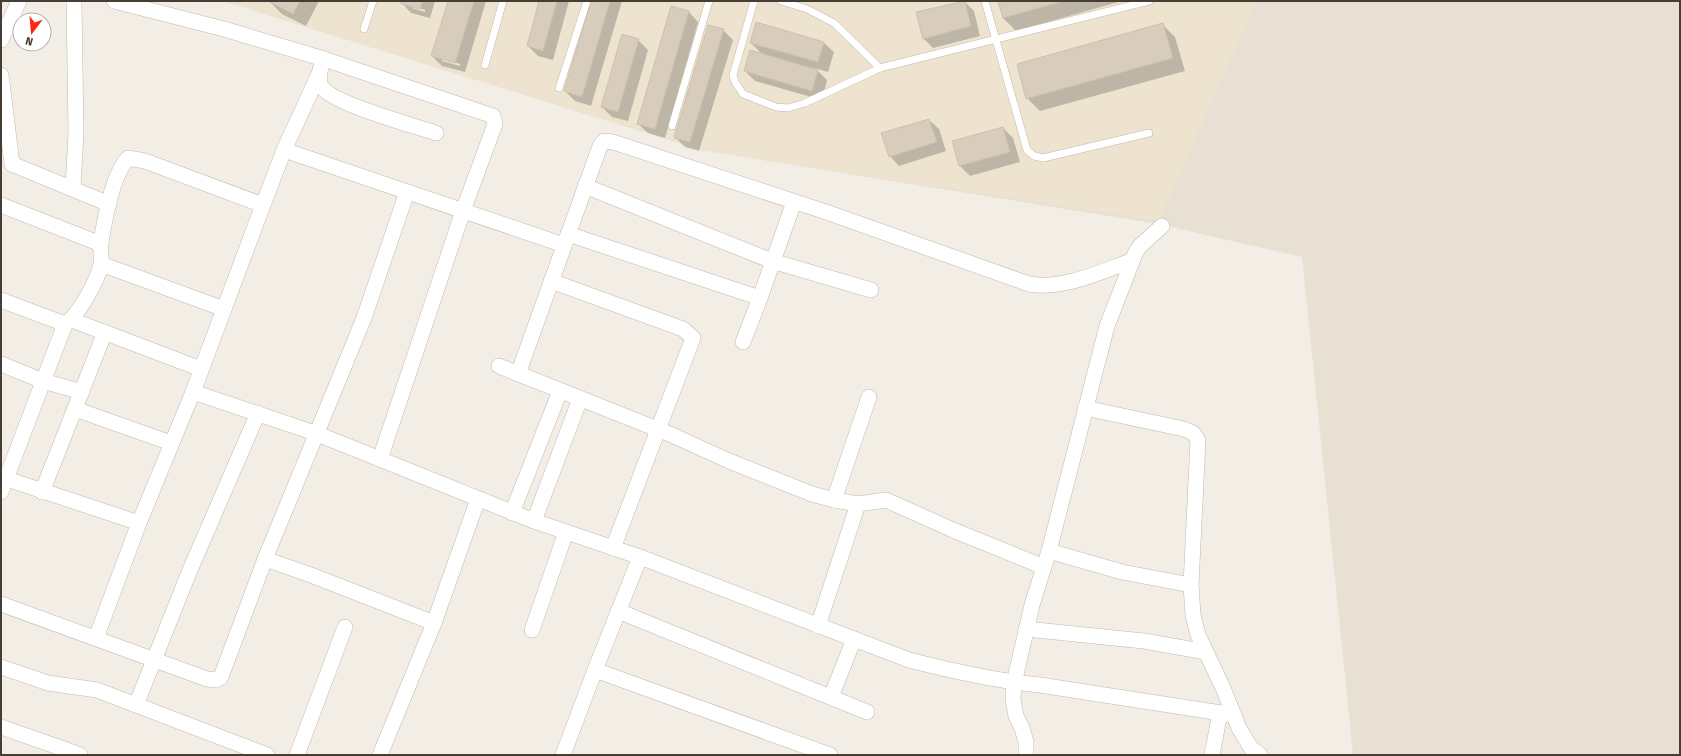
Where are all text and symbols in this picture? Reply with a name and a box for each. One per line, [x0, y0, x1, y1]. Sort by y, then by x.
north arrow [12, 12, 52, 52]
text: N [24, 34, 35, 48]

